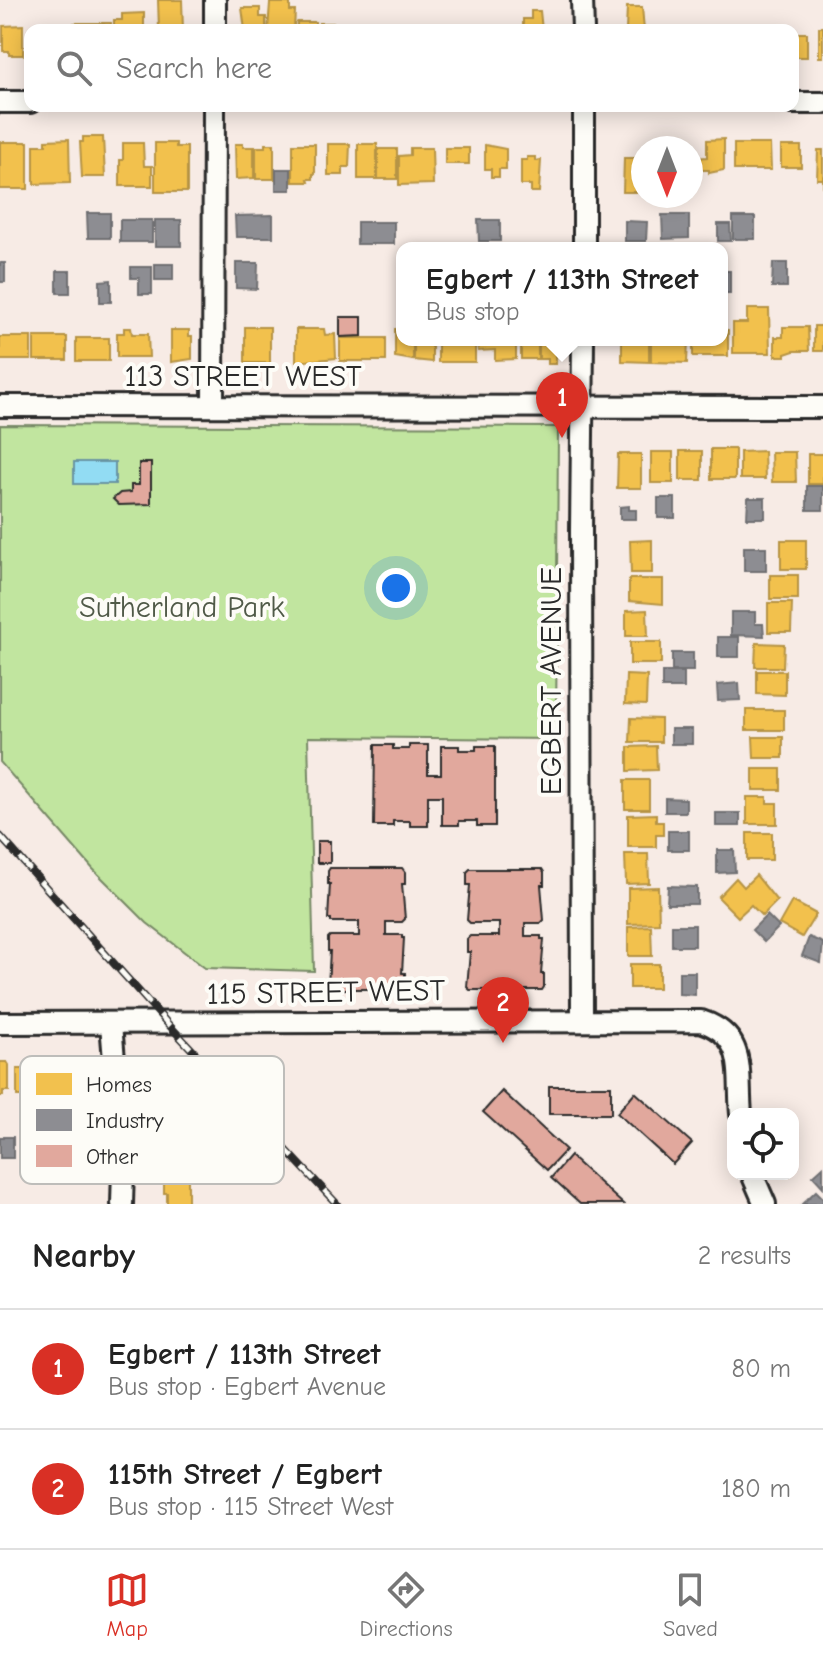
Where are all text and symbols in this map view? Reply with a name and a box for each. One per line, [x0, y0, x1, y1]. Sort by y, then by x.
search box [24, 24, 799, 112]
icon: search [52, 46, 96, 90]
text: Search here [116, 51, 272, 86]
north arrow [631, 136, 703, 208]
popup [396, 242, 728, 346]
text: Egbert / 113th Street [426, 262, 698, 297]
text: Bus stop [426, 297, 520, 327]
street label: 113 STREET WEST [124, 359, 362, 394]
pin: 1 [536, 372, 588, 438]
street label: EGBERT AVENUE [534, 567, 569, 795]
your location [376, 568, 416, 608]
park label: Sutherland Park [79, 590, 285, 625]
street label: 115 STREET WEST [207, 973, 446, 1012]
pin: 2 [477, 977, 529, 1043]
legend [20, 1056, 284, 1184]
text: Homes [86, 1072, 152, 1098]
text: Industry [86, 1108, 164, 1134]
map controls [727, 1108, 799, 1180]
button: locate [727, 1108, 799, 1180]
text: Other [86, 1144, 138, 1170]
text: Nearby [32, 1236, 135, 1276]
text: 2 results [698, 1241, 791, 1271]
text: Egbert / 113th Street [108, 1337, 381, 1372]
text: 1 [53, 1354, 63, 1384]
text: 80 m [732, 1354, 791, 1384]
text: Bus stop · Egbert Avenue [108, 1372, 386, 1402]
text: 115th Street / Egbert [108, 1457, 382, 1492]
text: 2 [52, 1474, 64, 1504]
text: 180 m [721, 1474, 791, 1504]
text: Bus stop · 115 Street West [108, 1492, 393, 1522]
tab: Map [105, 1568, 149, 1642]
tab: Directions [360, 1568, 453, 1642]
tab: Saved [663, 1568, 718, 1642]

